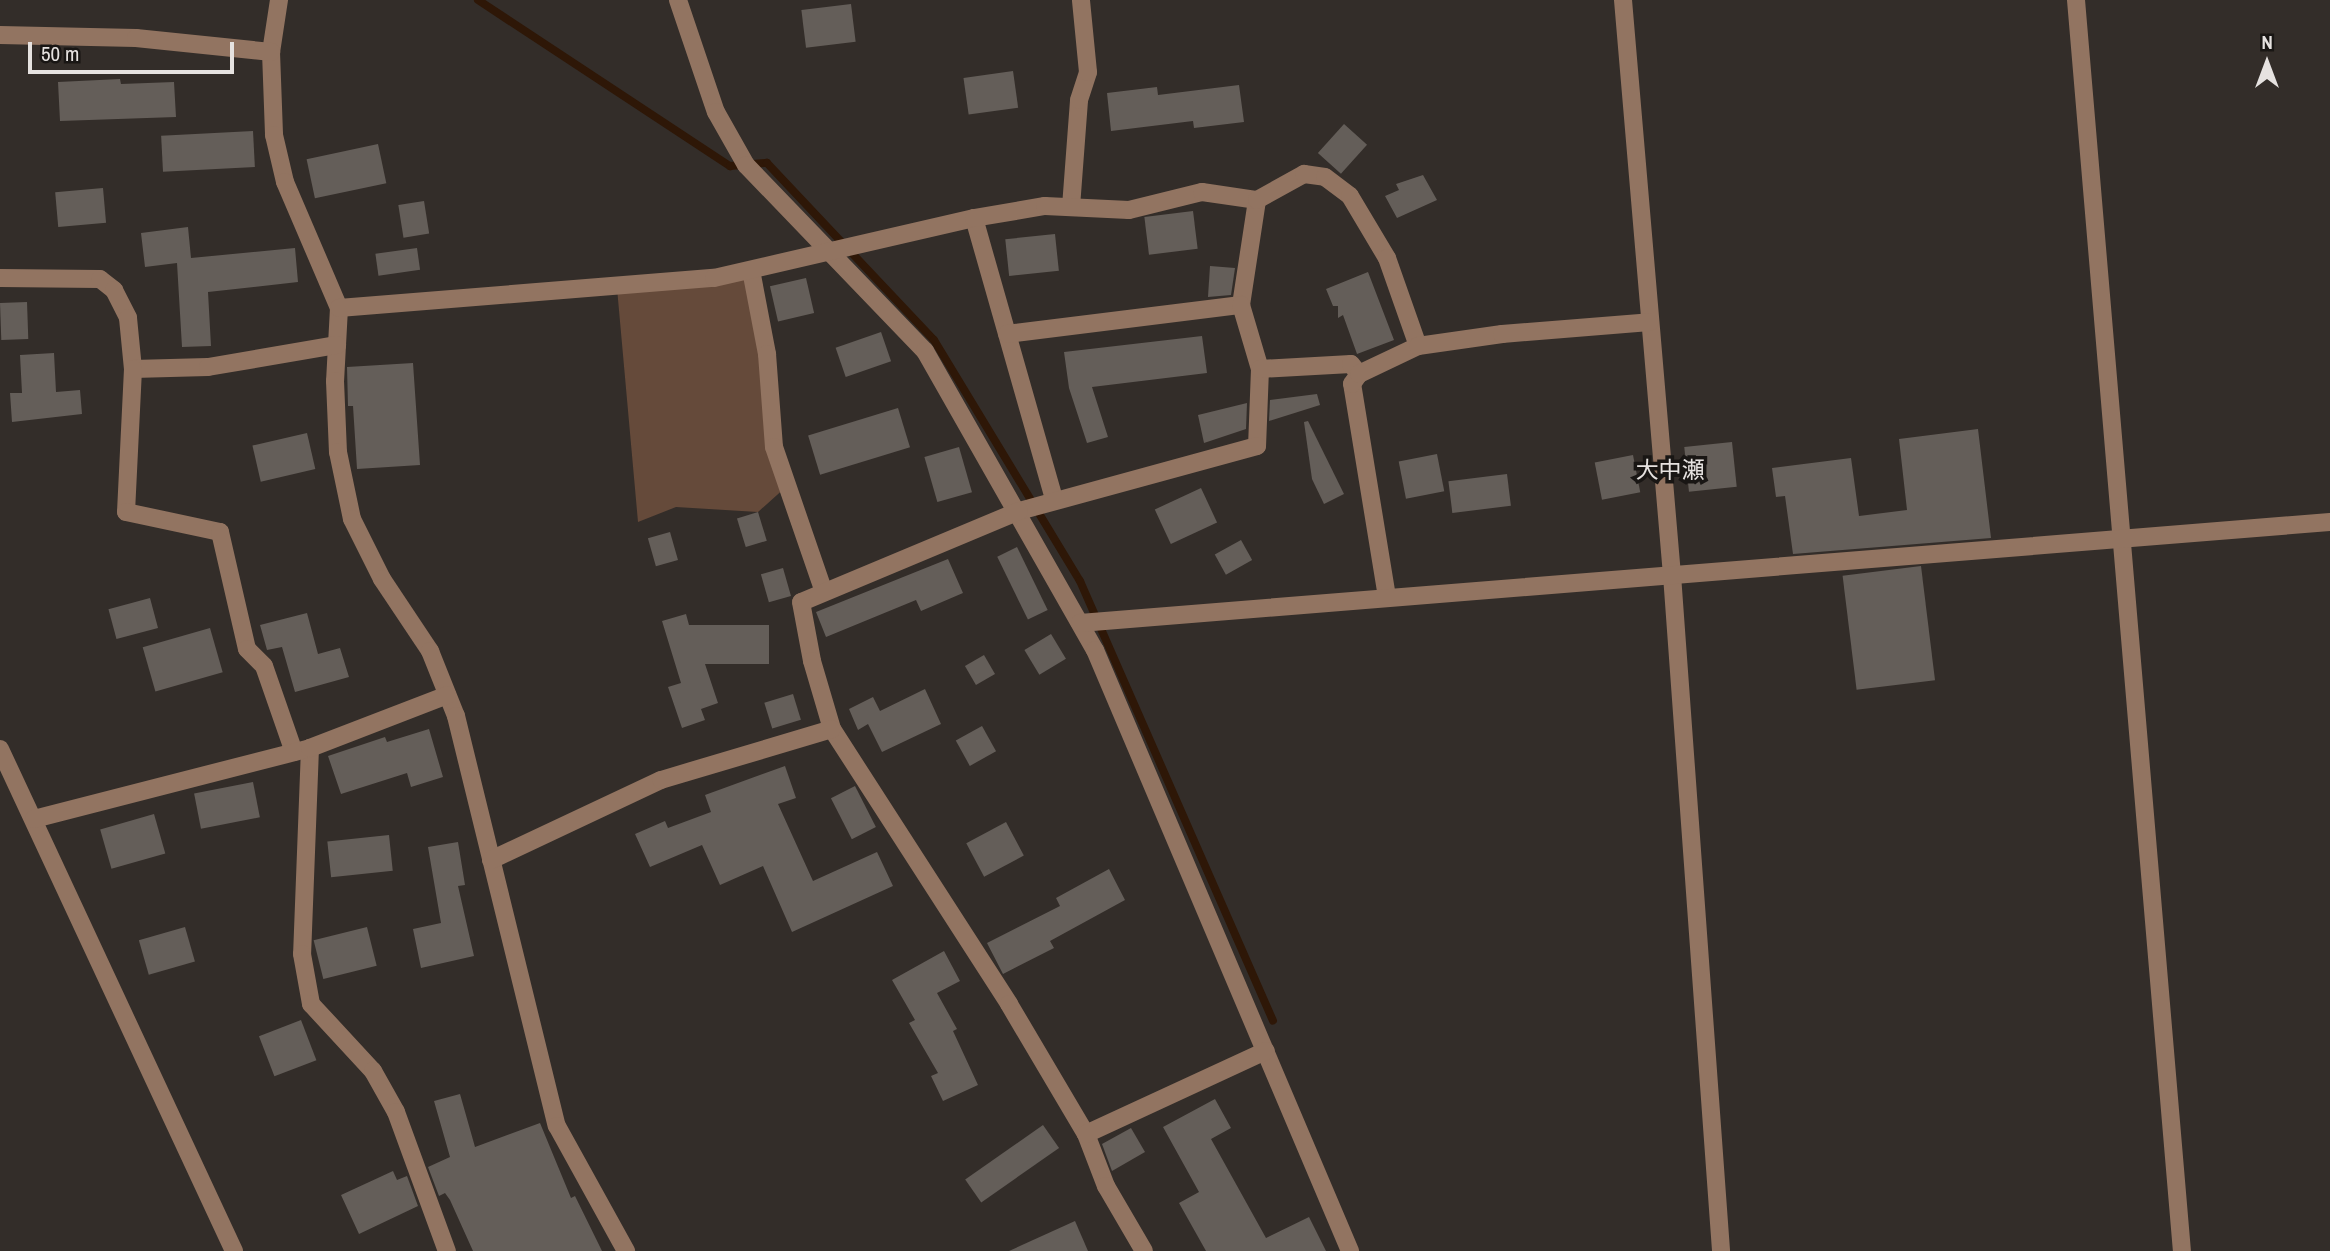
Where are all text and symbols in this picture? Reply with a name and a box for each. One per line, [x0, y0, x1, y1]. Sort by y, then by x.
scale bar [32, 28, 238, 72]
north arrow [2232, 28, 2302, 98]
text: N [2261, 29, 2273, 55]
text: 50 m [41, 39, 79, 68]
district label: 大中瀬 [1636, 456, 1704, 484]

